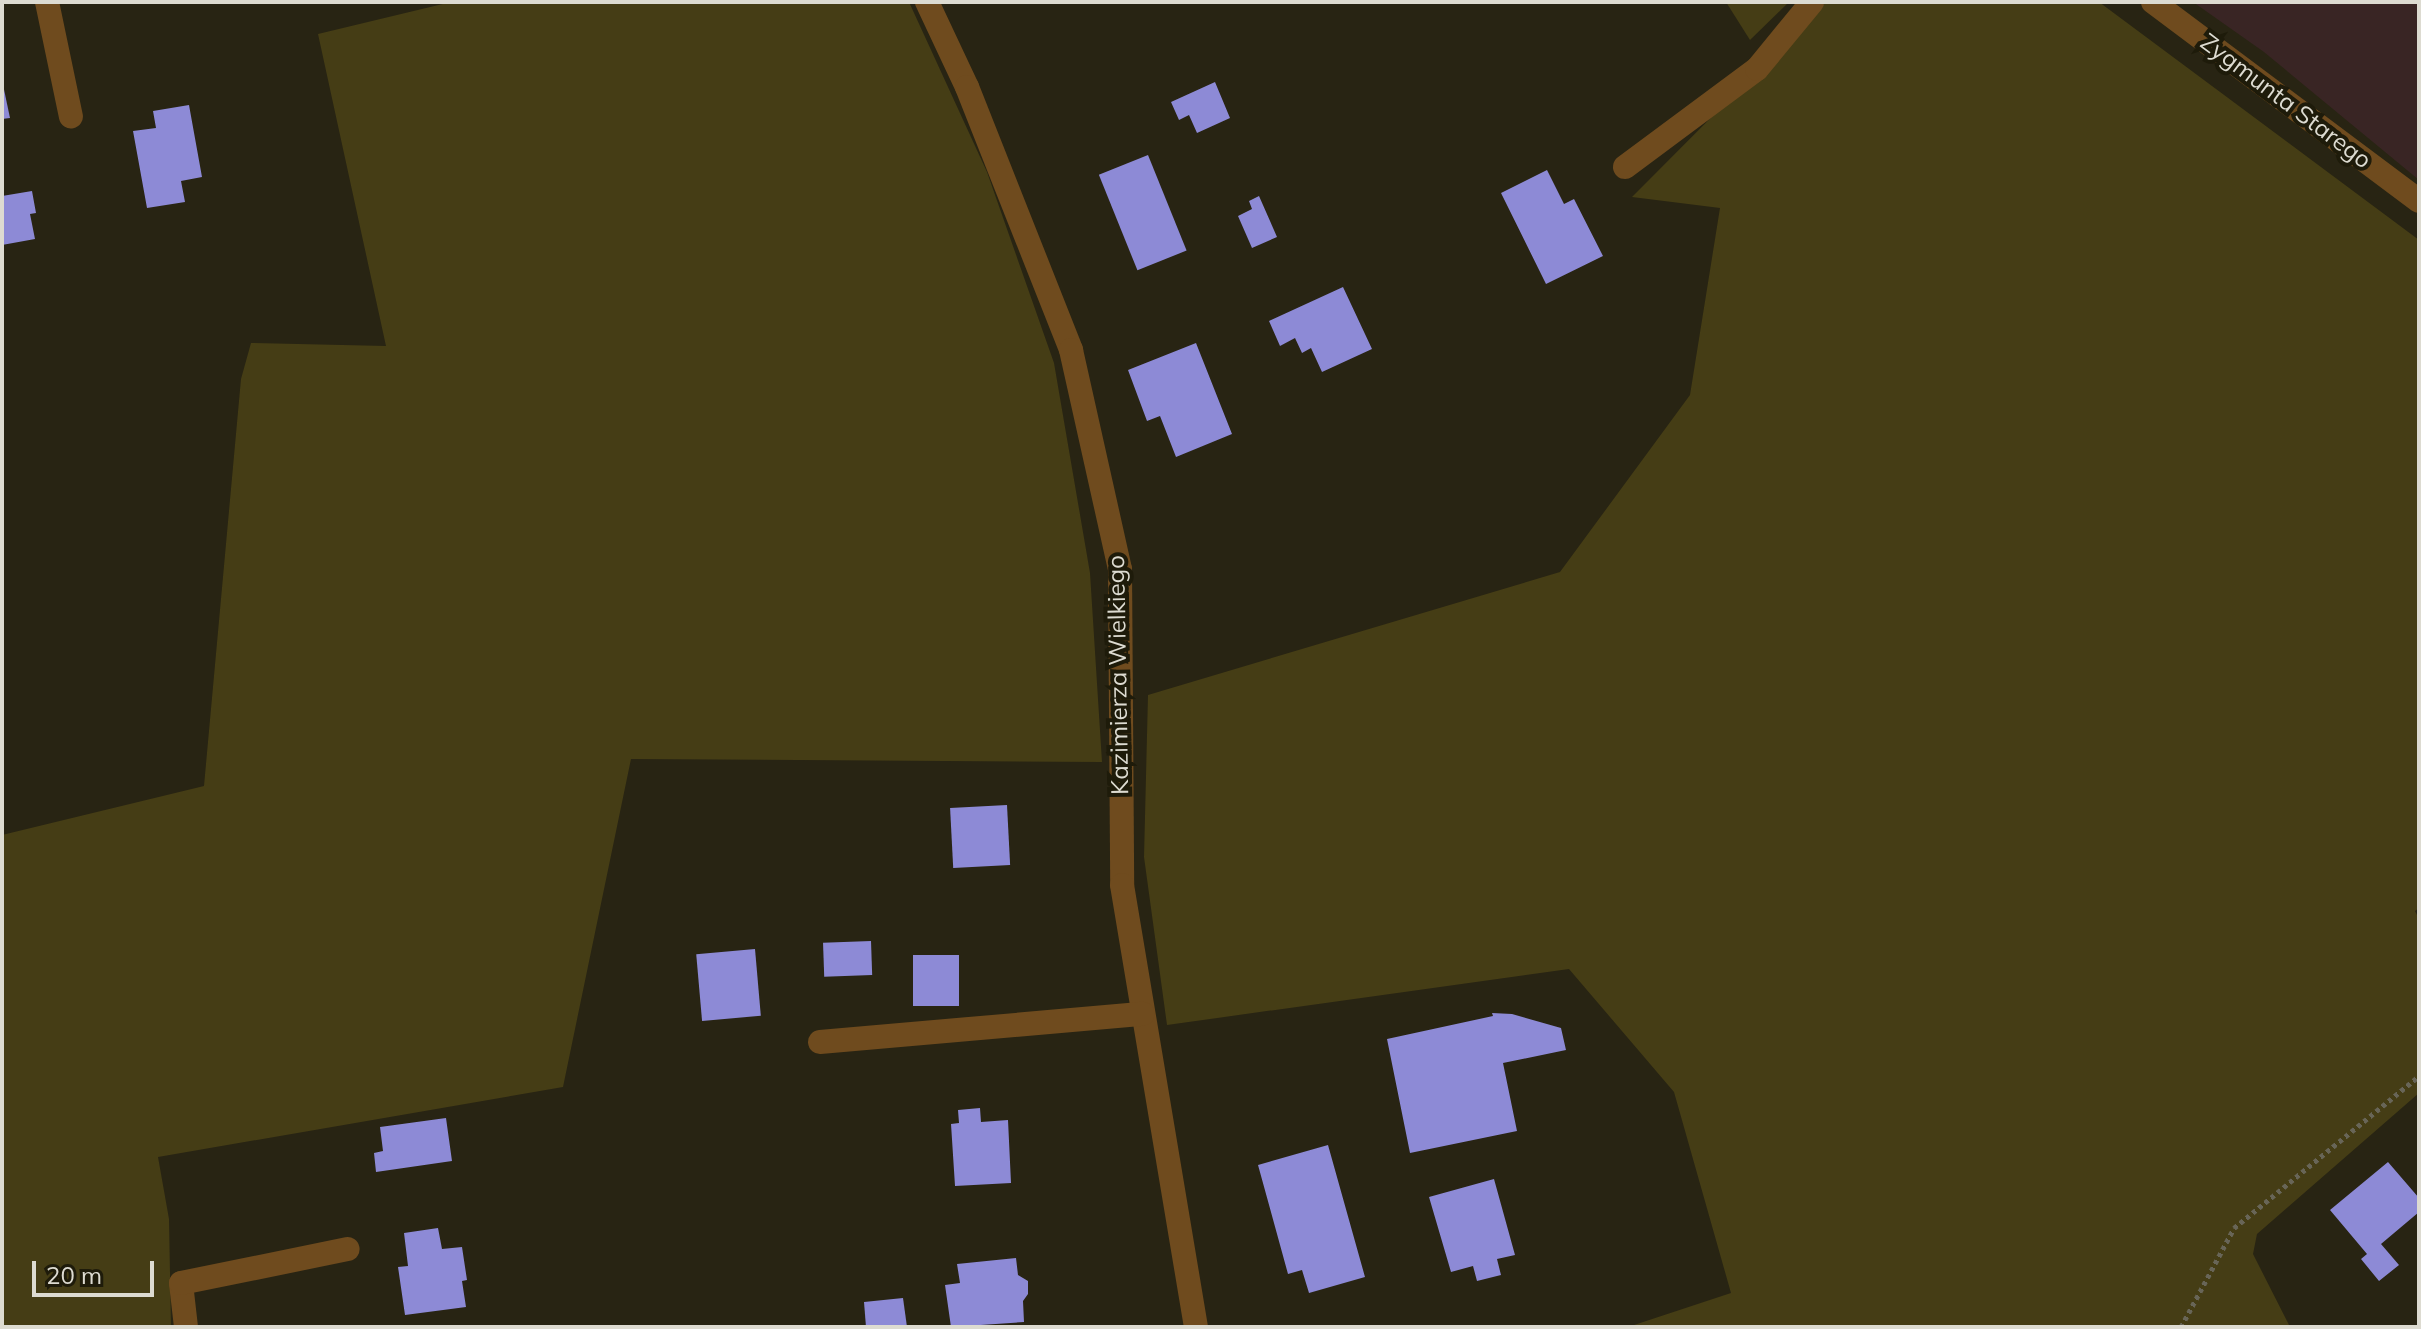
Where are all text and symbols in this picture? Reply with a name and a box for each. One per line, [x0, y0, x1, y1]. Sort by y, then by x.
street label: Zygmunta Starego [2195, 27, 2377, 175]
street label: Kazimierza Wielkiego [1102, 555, 1134, 795]
scale bar [36, 1245, 158, 1295]
text: 20 m [46, 1260, 102, 1290]

